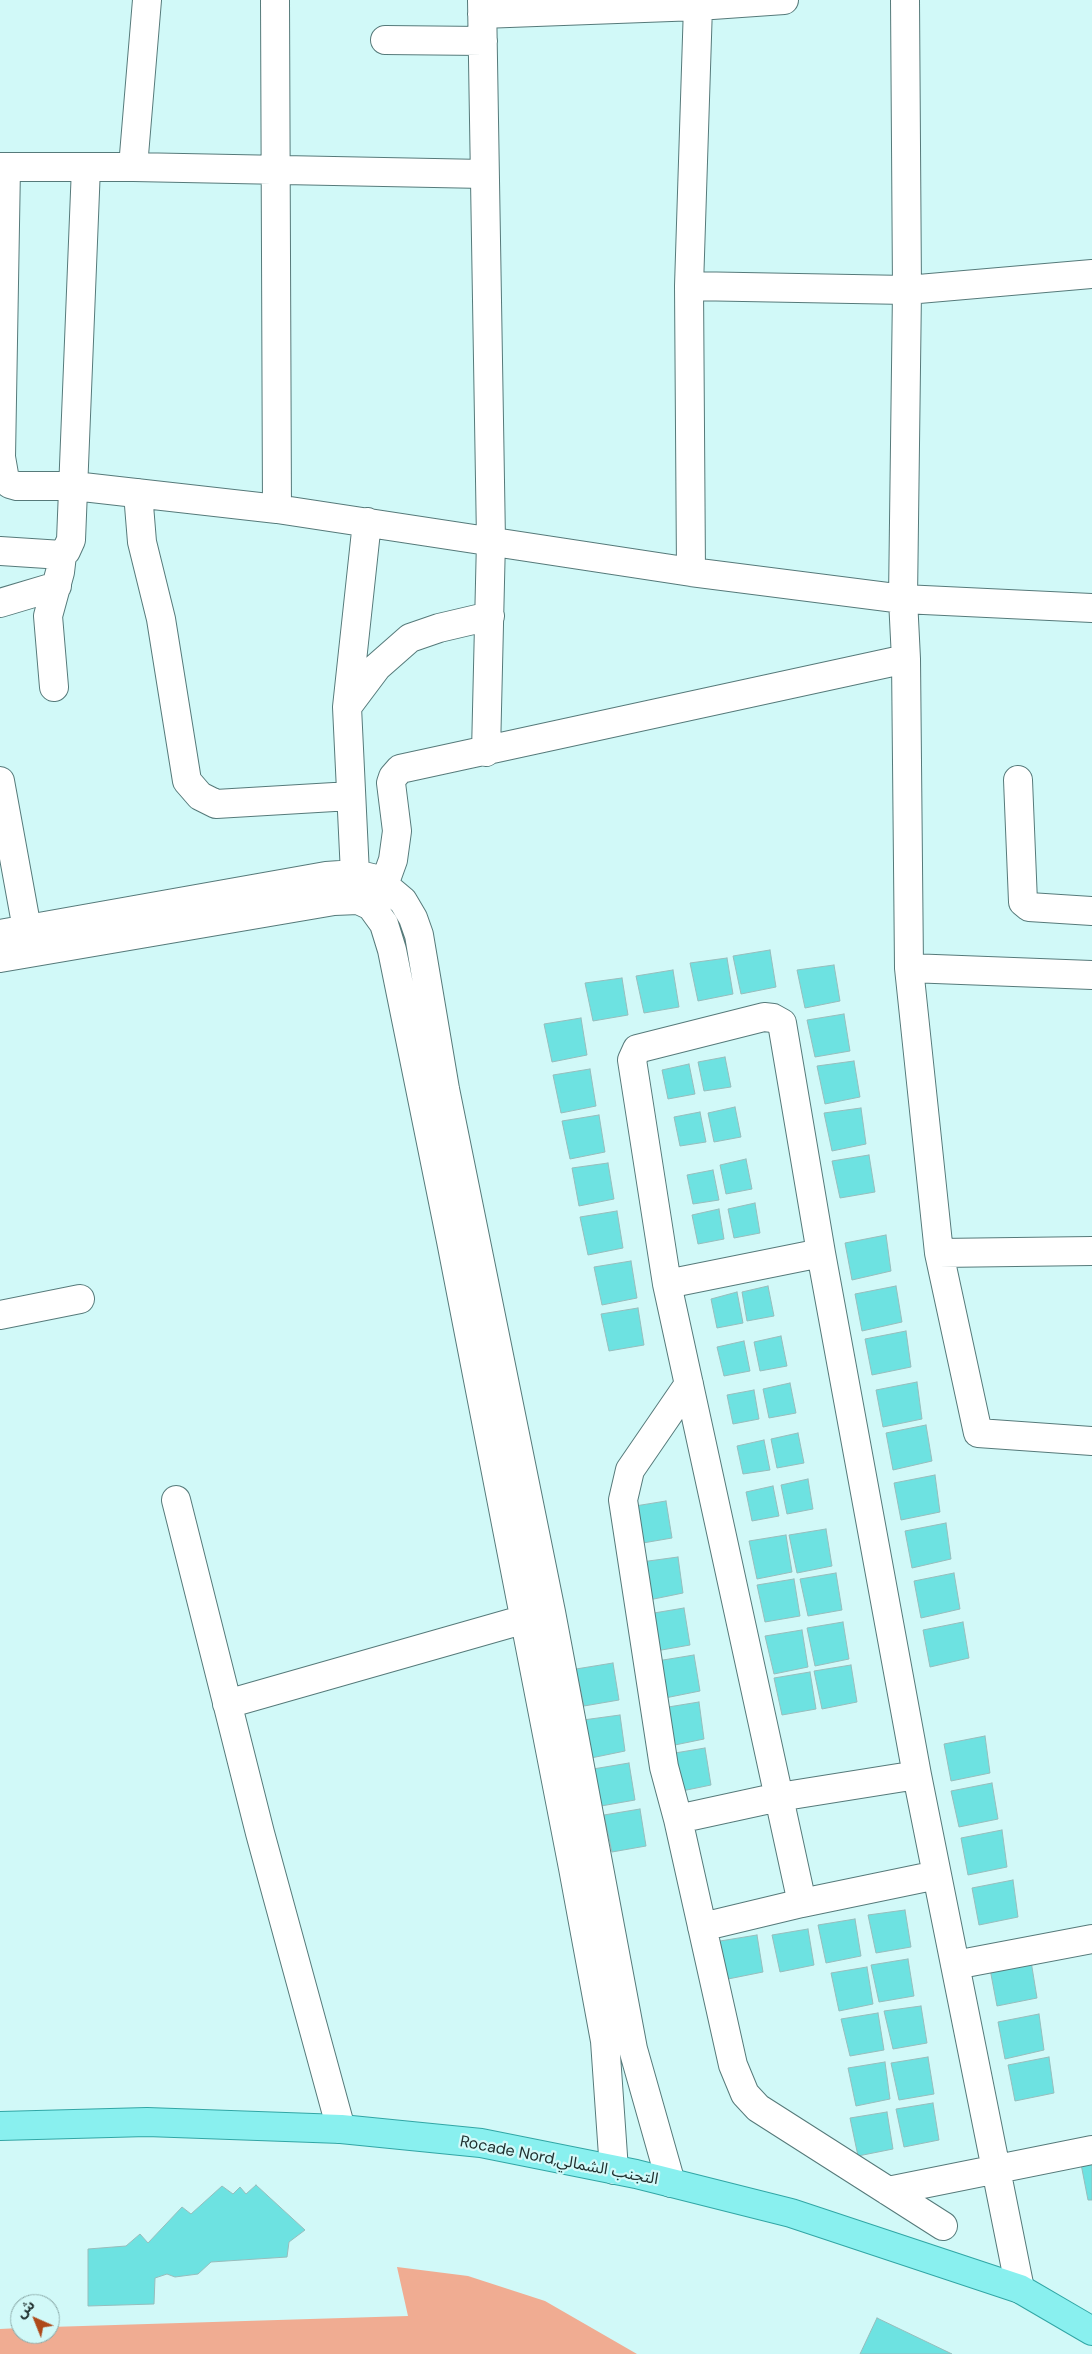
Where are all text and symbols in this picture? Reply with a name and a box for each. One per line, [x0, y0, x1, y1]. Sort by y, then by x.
street label: Rocade Nord,التجنب الشمالي [458, 2132, 660, 2190]
north arrow [10, 2294, 60, 2344]
text: ش [12, 2296, 38, 2322]

